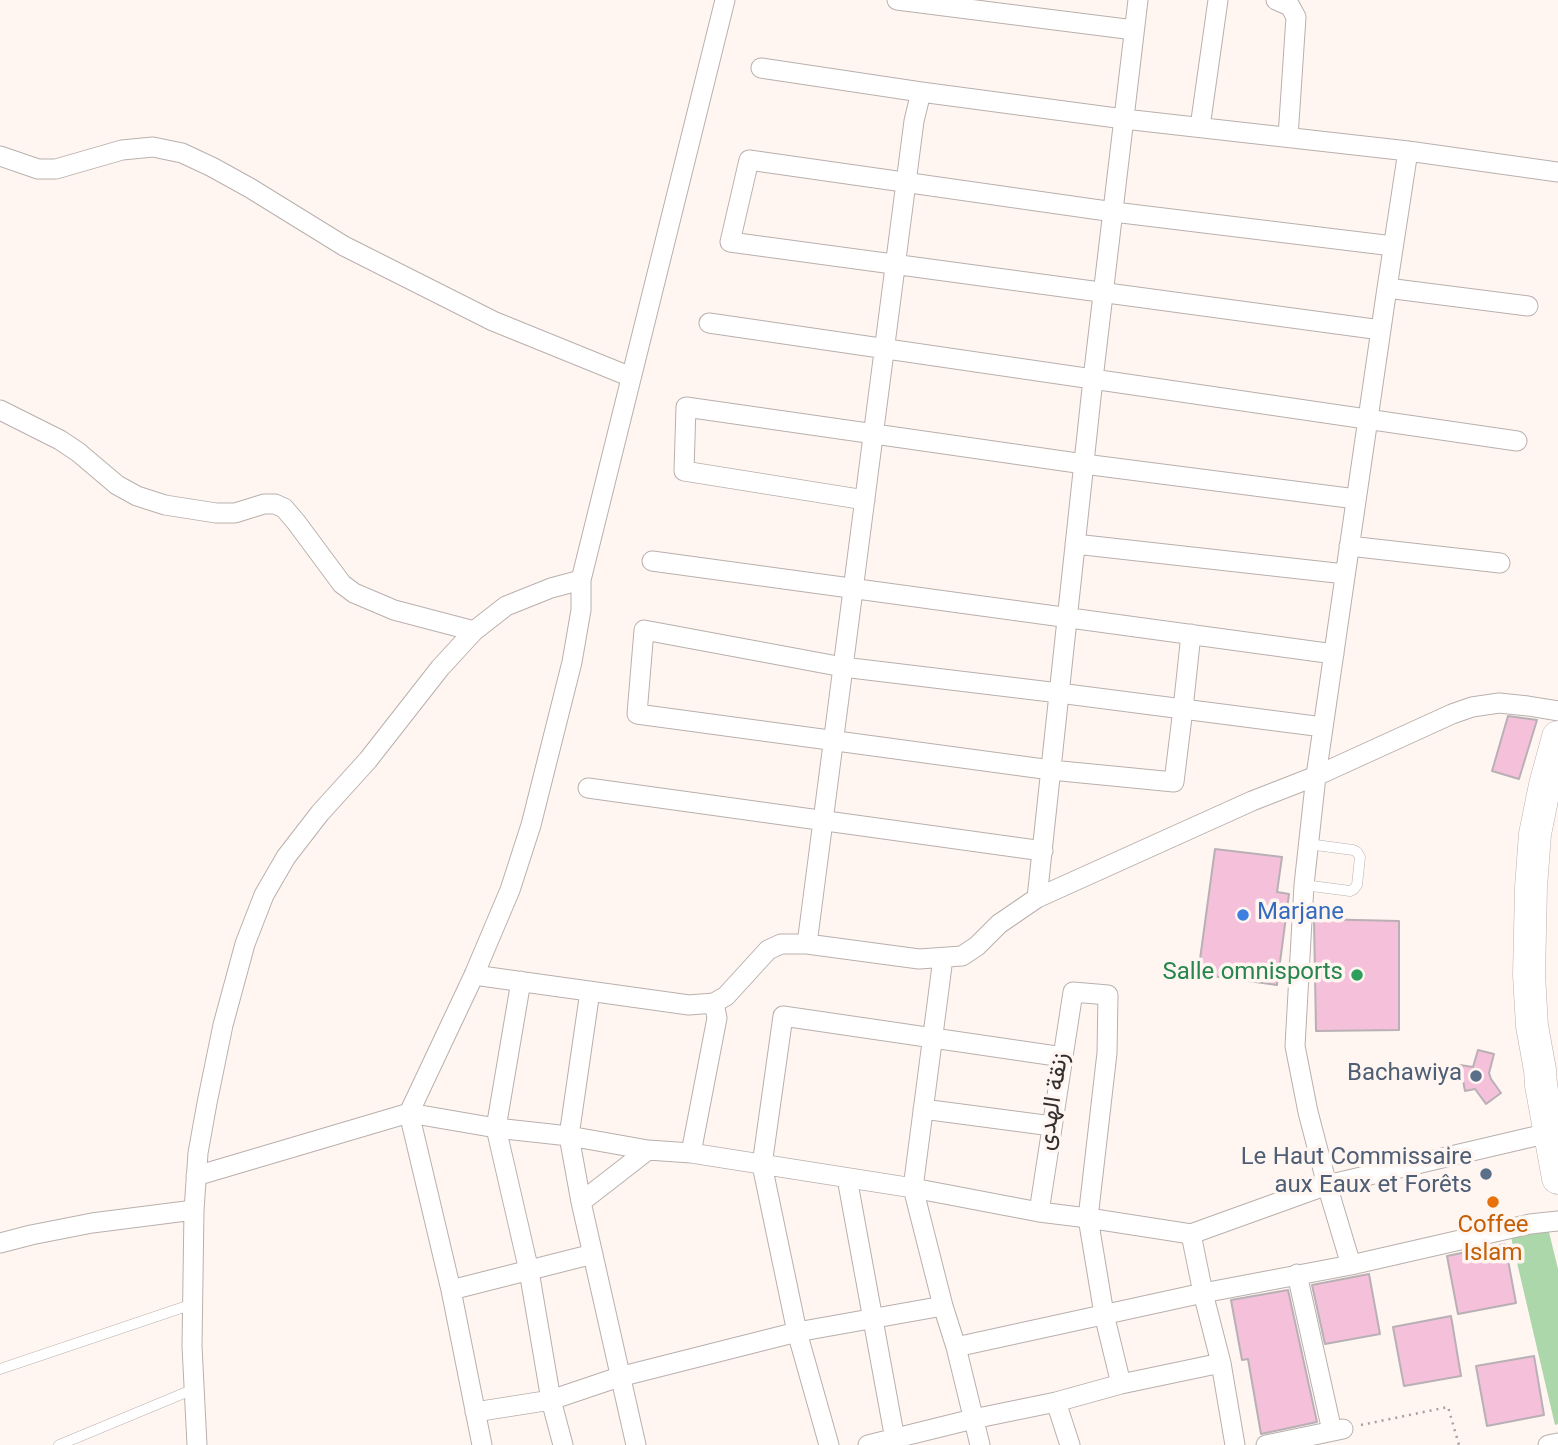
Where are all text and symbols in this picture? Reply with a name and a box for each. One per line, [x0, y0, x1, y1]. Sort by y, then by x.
place label: Marjane [1257, 901, 1344, 929]
marker: Marjane [1235, 907, 1251, 923]
place label: Salle omnisports [1163, 961, 1343, 989]
marker: Salle omnisports [1349, 967, 1365, 983]
street label: زنقة الهدى [1034, 1051, 1078, 1153]
place label: Bachawiya [1347, 1062, 1462, 1090]
marker: Bachawiya [1468, 1068, 1484, 1084]
place label: Le Haut Commissaire aux Eaux et Forêts [1241, 1146, 1472, 1202]
marker: Le Haut Commissaire aux Eaux et Forêts [1478, 1166, 1494, 1182]
marker: Coffee Islam [1485, 1194, 1501, 1210]
place label: Coffee Islam [1457, 1214, 1529, 1270]

